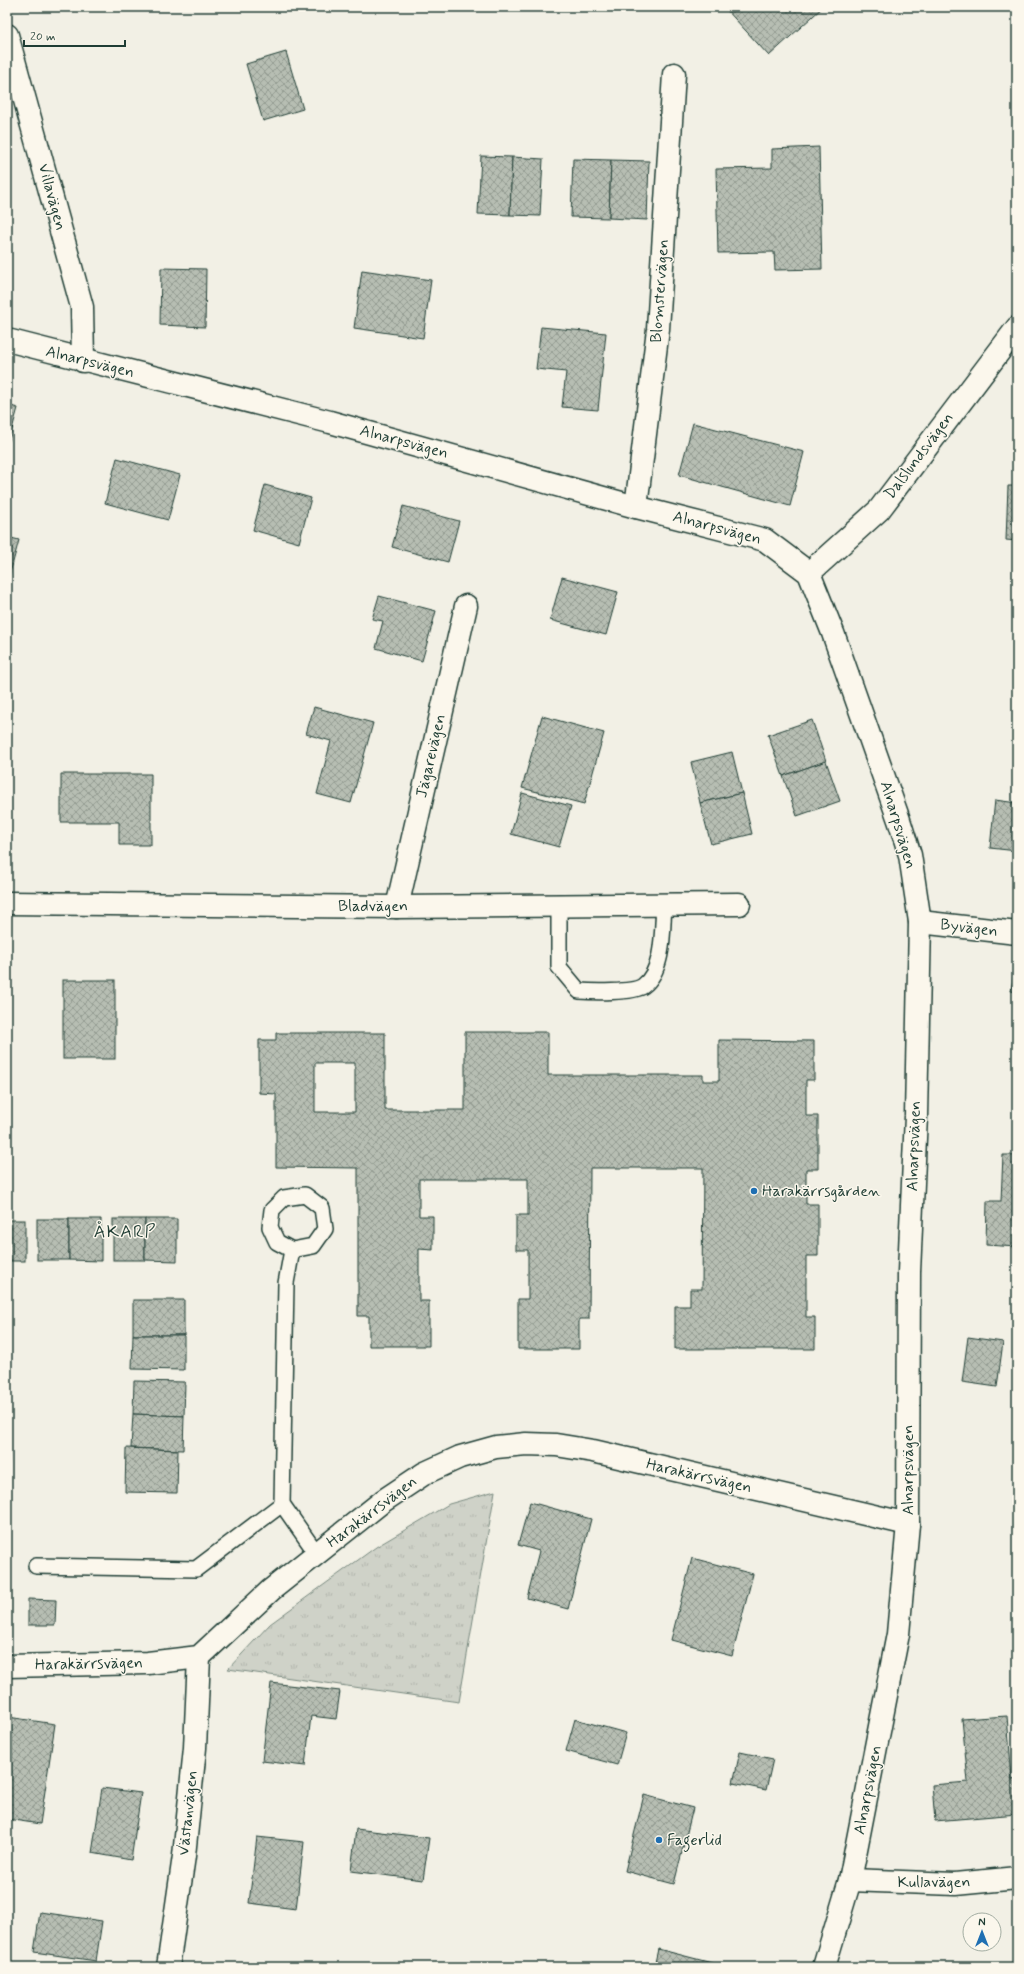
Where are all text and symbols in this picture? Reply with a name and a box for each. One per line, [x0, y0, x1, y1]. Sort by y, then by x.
scale bar [24, 22, 125, 48]
text: 20 m [30, 29, 56, 45]
street label: Villavägen [33, 161, 71, 233]
street label: Blomstervägen [646, 239, 674, 343]
street label: Alnarpsvägen [43, 341, 137, 383]
street label: Dalslundsvägen [879, 408, 959, 504]
street label: Alnarpsvägen [358, 420, 450, 464]
street label: Alnarpsvägen [671, 506, 763, 550]
street label: Jägarevägen [411, 712, 451, 800]
street label: Alnarpsvägen [875, 779, 921, 871]
street label: Bladvägen [338, 896, 408, 917]
street label: Byvägen [939, 914, 999, 942]
street label: Alnarpsvägen [902, 1100, 926, 1192]
place label: Harakärrsgården [762, 1181, 881, 1202]
marker: Harakärrsgården [749, 1186, 759, 1196]
district label: ÅKARP [94, 1220, 156, 1244]
street label: Alnarpsvägen [898, 1425, 919, 1515]
street label: Harakärrsvägen [644, 1454, 754, 1498]
street label: Harakärrsvägen [323, 1471, 421, 1553]
street label: Harakärrsvägen [35, 1653, 143, 1675]
street label: Alnarpsvägen [849, 1744, 887, 1836]
street label: Västanvägen [173, 1769, 203, 1857]
place label: Fagerlid [667, 1830, 722, 1852]
marker: Fagerlid [654, 1835, 664, 1845]
street label: Kullavägen [898, 1872, 970, 1893]
north arrow [962, 1912, 1002, 1952]
text: N [978, 1916, 986, 1930]

